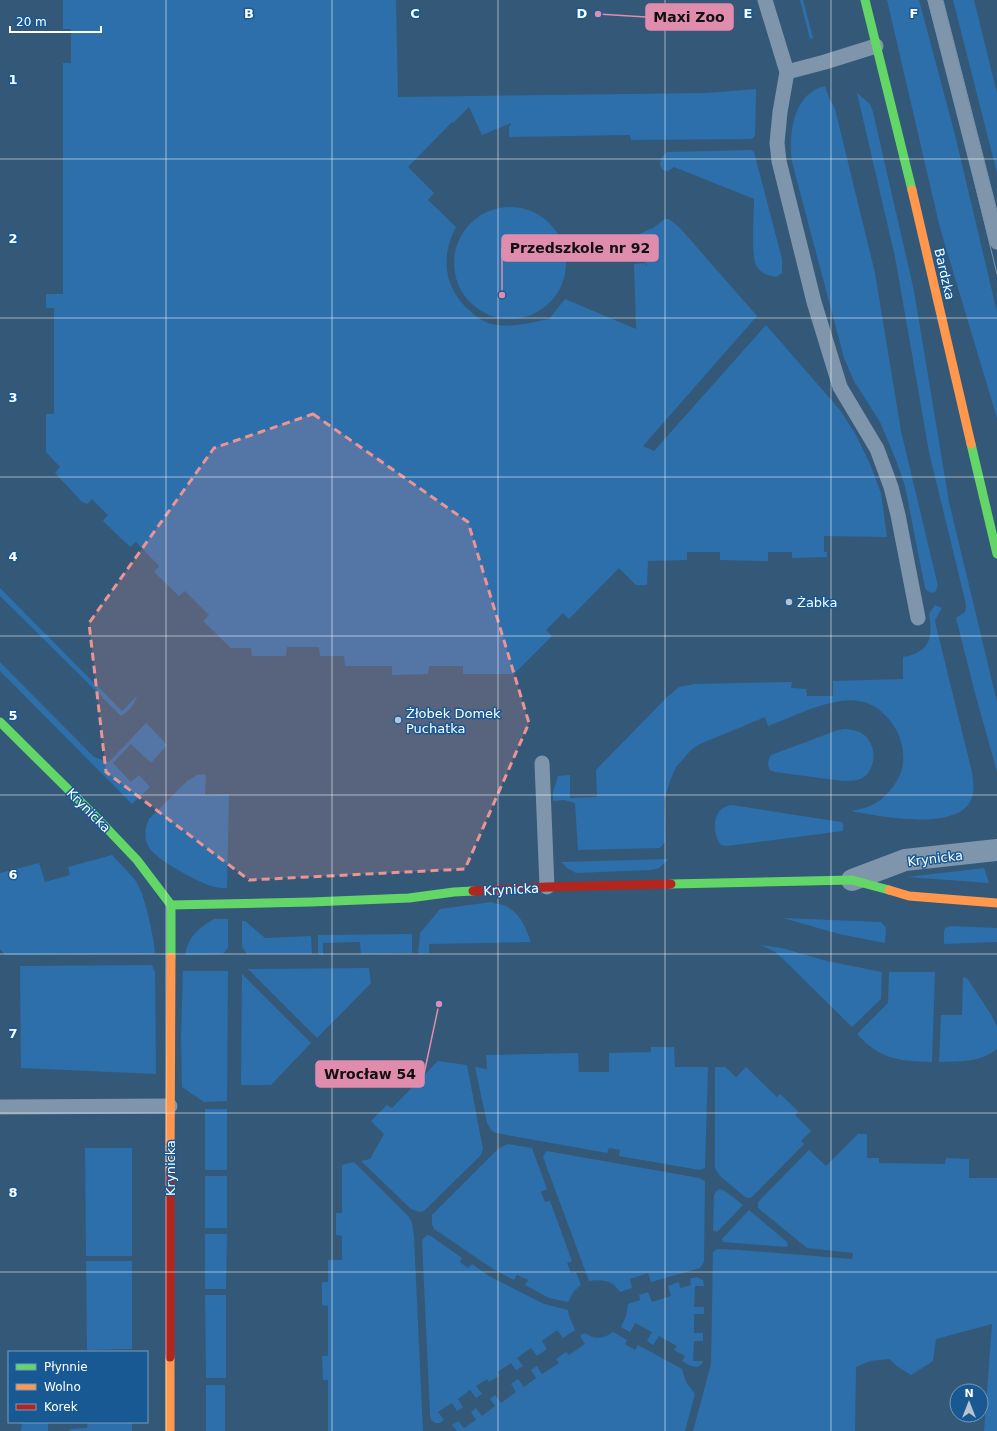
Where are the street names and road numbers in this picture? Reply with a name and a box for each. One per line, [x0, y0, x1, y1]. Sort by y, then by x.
street label: Bardzka [931, 247, 958, 301]
street label: Krynicka [64, 785, 114, 835]
street label: Krynicka [906, 848, 964, 869]
street label: Krynicka [483, 881, 539, 898]
street label: Krynicka [163, 1140, 178, 1196]

